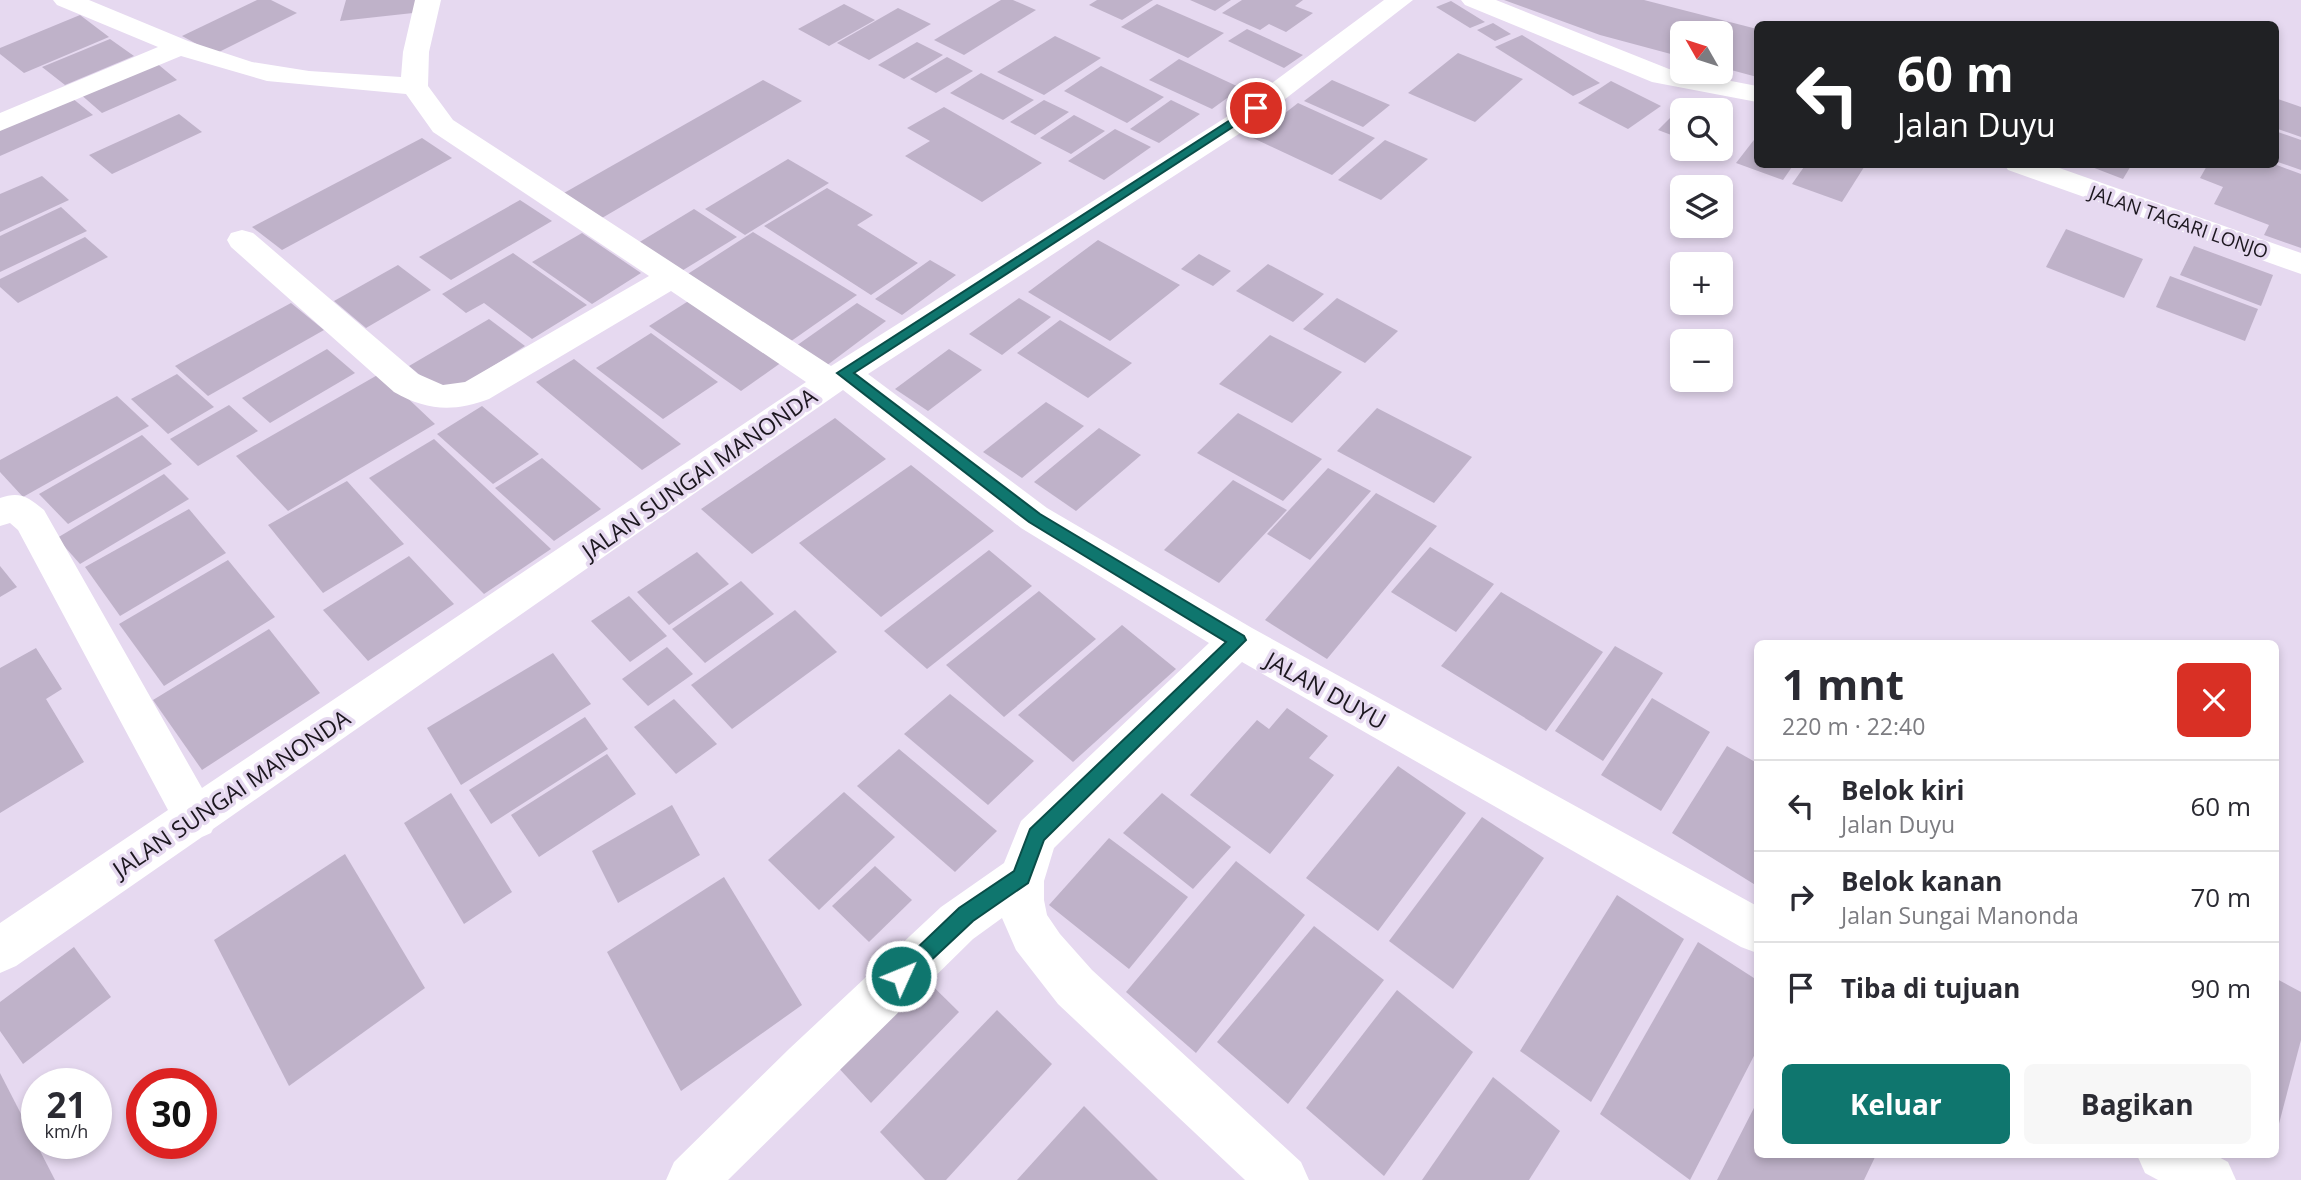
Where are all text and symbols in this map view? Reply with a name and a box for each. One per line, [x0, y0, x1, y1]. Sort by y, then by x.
north arrow [1670, 21, 1732, 84]
map controls [1670, 21, 1733, 392]
text: 60 m [1897, 40, 2014, 106]
icon: left [1782, 49, 1873, 140]
pin [1226, 78, 1286, 138]
icon: arrive [1237, 89, 1275, 127]
button: search [1670, 98, 1733, 161]
text: Jalan Duyu [1897, 103, 2056, 146]
button: layers [1670, 175, 1733, 238]
street label: JALAN TAGARI LONJO [2084, 179, 2272, 265]
button: + [1670, 252, 1733, 315]
button: − [1670, 329, 1733, 392]
street label: JALAN SUNGAI MANONDA [574, 379, 823, 568]
street label: JALAN DUYU [1258, 643, 1392, 736]
text: 1 mnt [1782, 655, 1904, 712]
button: close [2177, 663, 2251, 737]
street label: JALAN SUNGAI MANONDA [104, 701, 356, 886]
text: 220 m · 22:40 [1782, 710, 1925, 742]
text: Belok kiri [1841, 772, 1965, 808]
icon: left [1782, 787, 1820, 825]
text: 60 m [2190, 788, 2251, 824]
text: Jalan Duyu [1841, 808, 1955, 840]
text: Belok kanan [1841, 863, 2002, 899]
icon: right [1782, 878, 1820, 916]
text: 70 m [2190, 879, 2251, 915]
text: Jalan Sungai Manonda [1841, 899, 2079, 931]
position arrow [864, 939, 938, 1013]
icon: arrive [1782, 969, 1820, 1007]
text: Tiba di tujuan [1841, 970, 2020, 1006]
text: 90 m [2190, 970, 2251, 1006]
button: Keluar [1782, 1064, 2010, 1144]
button: Bagikan [2024, 1064, 2251, 1144]
speed limit sign: 30 [126, 1068, 217, 1159]
text: 21 [46, 1081, 87, 1128]
text: km/h [45, 1119, 88, 1143]

